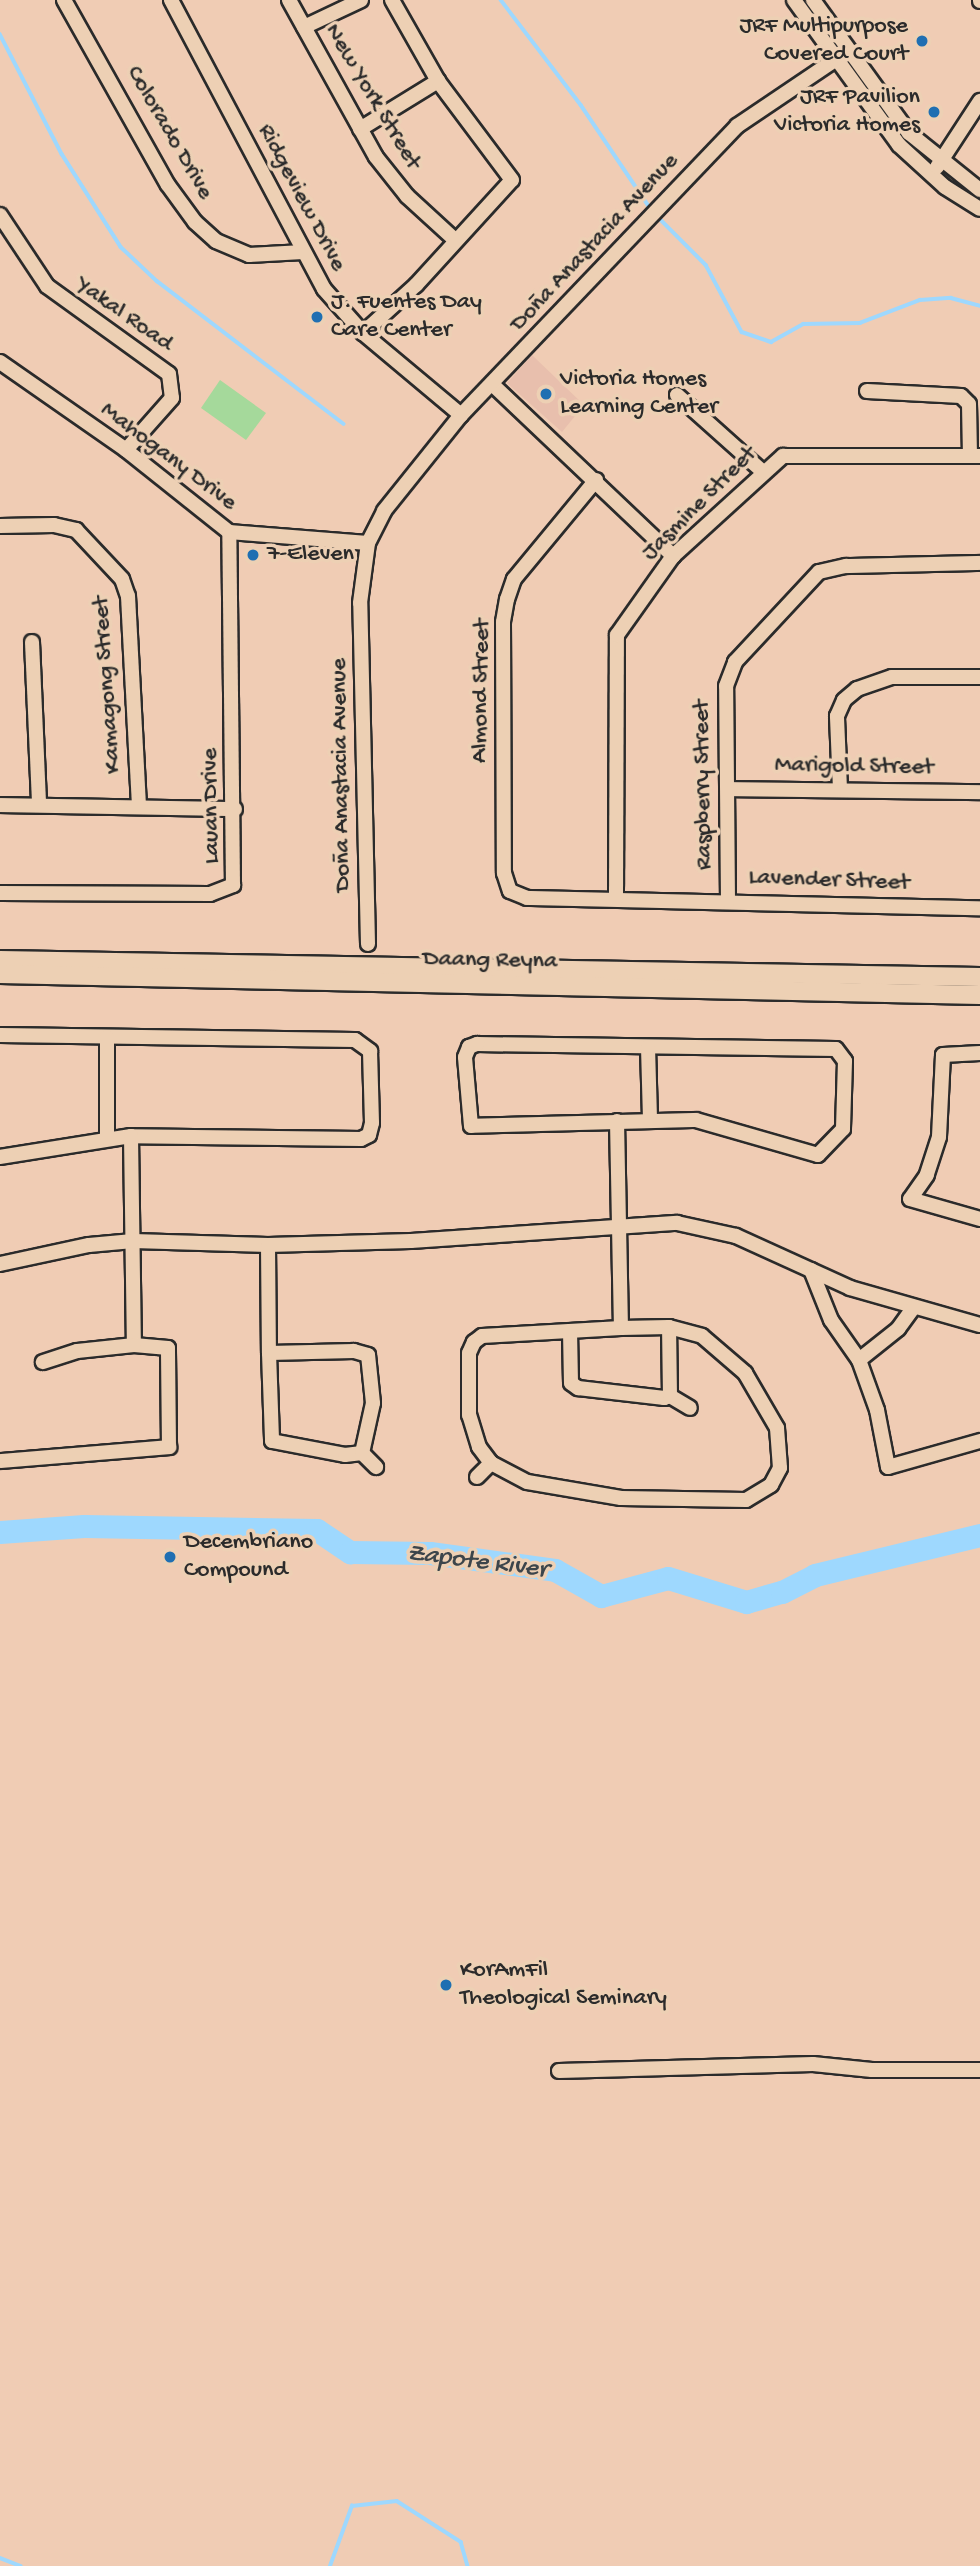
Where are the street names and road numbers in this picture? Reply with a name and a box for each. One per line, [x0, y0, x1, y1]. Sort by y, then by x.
street label: New York Street [317, 19, 427, 175]
street label: Colorado Drive [119, 61, 219, 205]
street label: Ridgeview Drive [250, 119, 352, 277]
street label: Doña Anastacia Avenue [505, 148, 685, 338]
street label: Yakal Road [70, 271, 178, 359]
street label: Mahogany Drive [94, 396, 242, 518]
street label: Jasmine Street [637, 441, 763, 567]
street label: Kamagong Street [87, 595, 129, 775]
street label: Almond Street [466, 619, 498, 763]
street label: Doña Anastacia Avenue [326, 658, 358, 892]
street label: Raspberry Street [688, 700, 720, 870]
street label: Lauan Drive [197, 748, 227, 864]
street label: Marigold Street [774, 751, 934, 783]
street label: Lavender Street [748, 864, 910, 898]
street label: Daang Reyna [422, 945, 558, 977]

